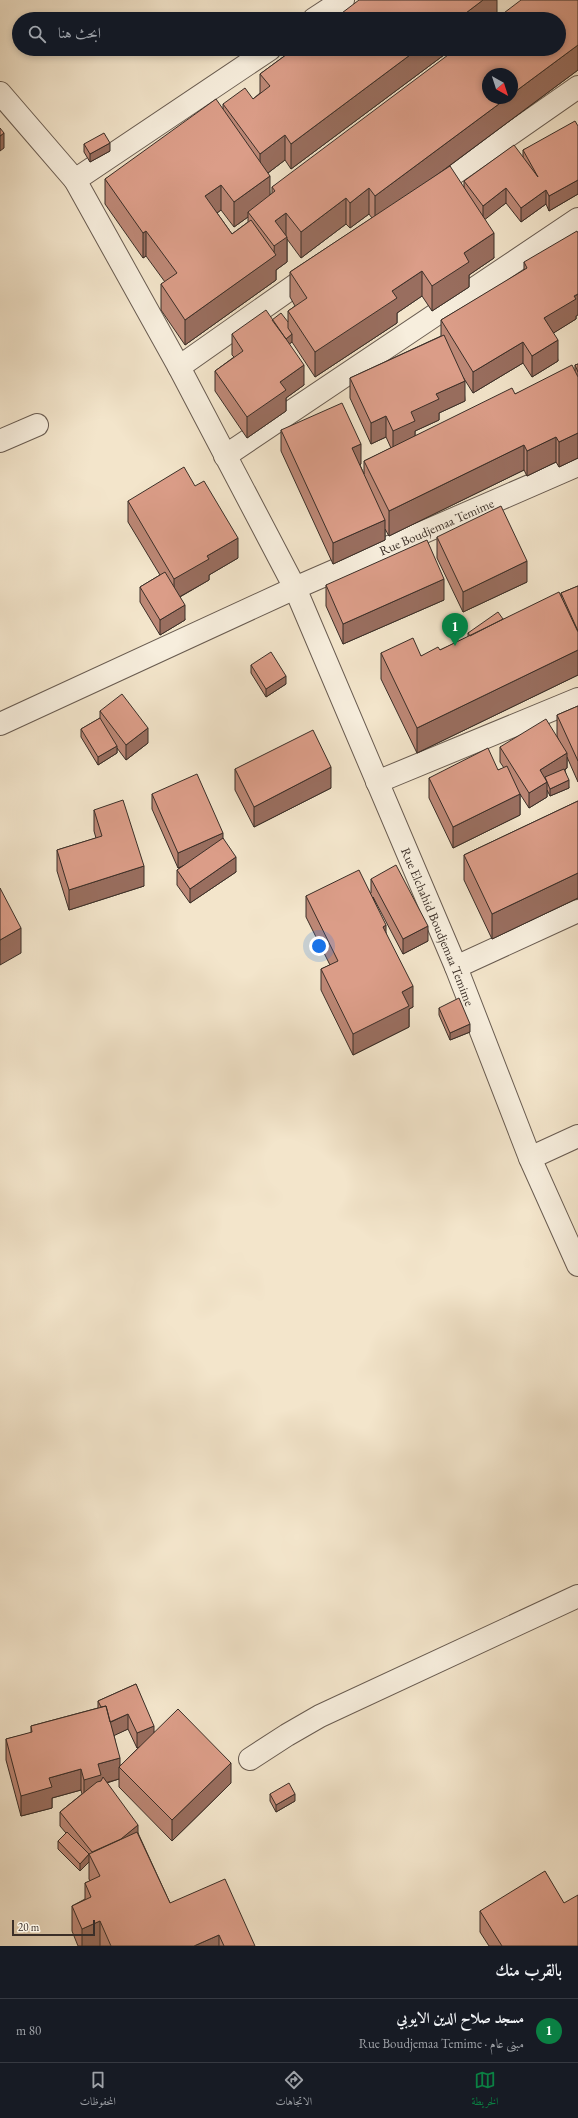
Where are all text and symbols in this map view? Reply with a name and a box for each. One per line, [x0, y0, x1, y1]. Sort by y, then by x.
search box [12, 12, 566, 56]
icon: search [26, 23, 48, 45]
text: ابحث هنا [58, 23, 101, 42]
north arrow [482, 68, 518, 104]
street label: Rue Boudjemaa Temime [377, 495, 497, 559]
pin: 1 [442, 613, 468, 646]
street label: Rue Elchahid Boudjemaa Temime [397, 845, 478, 1008]
your location [309, 936, 329, 956]
scale bar [12, 1918, 95, 1937]
text: 20 m [18, 1920, 39, 1934]
text: بالقرب منك [495, 1959, 562, 1981]
text: مسجد صلاح الدين الايوبي [397, 2008, 524, 2027]
text: 80 m [16, 2022, 41, 2039]
text: 1 [546, 2022, 552, 2039]
text: مبنى عام · Rue Boudjemaa Temime [359, 2035, 524, 2052]
tab: المحفوظات [80, 2069, 116, 2112]
tab: الاتجاهات [275, 2069, 312, 2112]
tab: الخريطة [472, 2069, 498, 2112]

